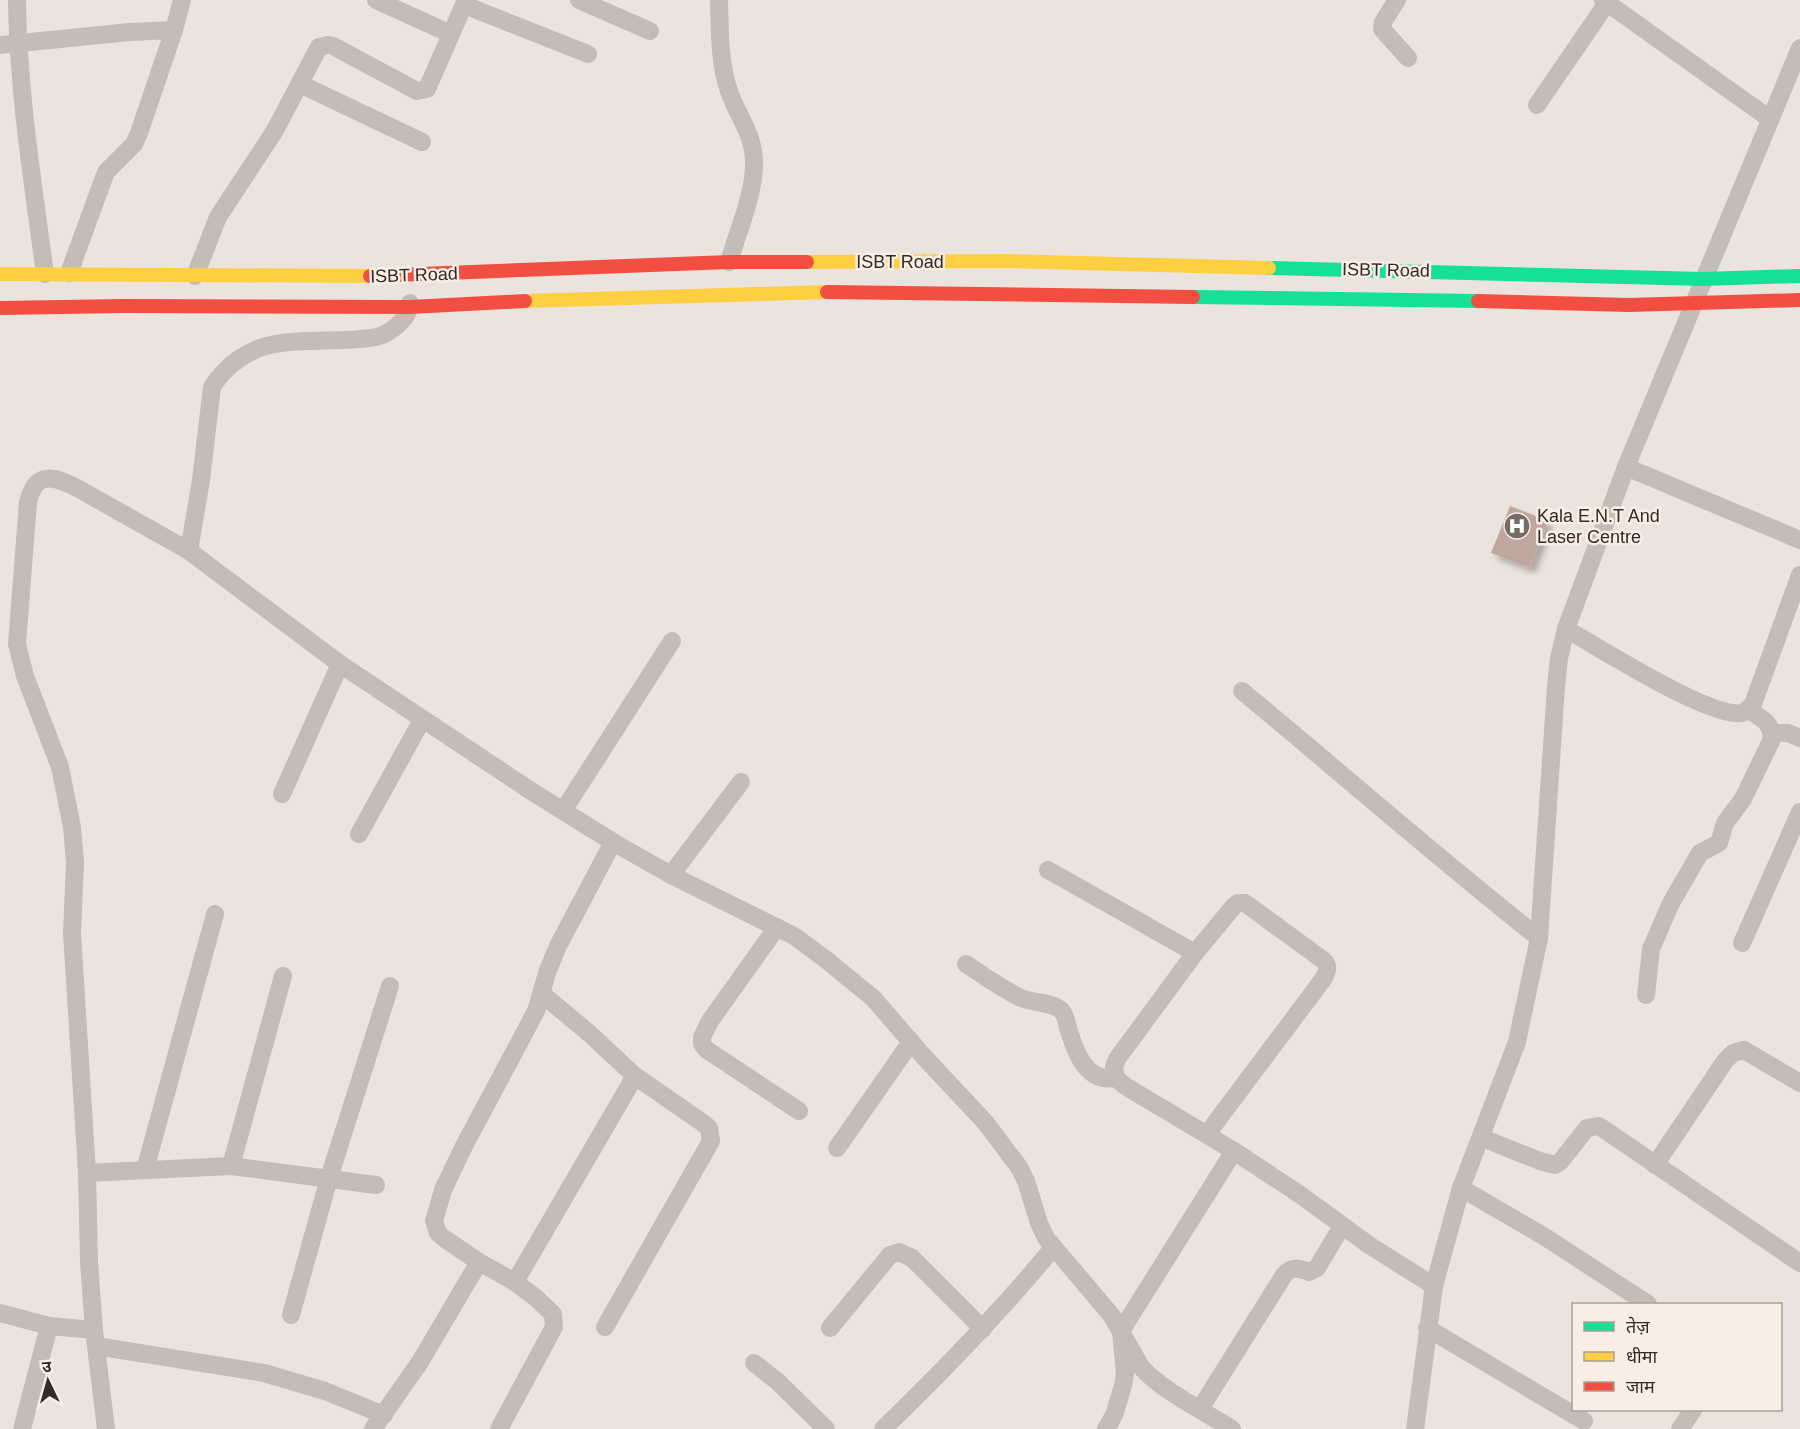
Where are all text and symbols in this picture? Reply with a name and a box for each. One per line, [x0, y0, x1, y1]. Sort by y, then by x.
street label: ISBT Road [856, 252, 944, 272]
street label: ISBT Road [1342, 259, 1430, 281]
street label: ISBT Road [370, 263, 458, 287]
place label: Kala E.N.T And Laser Centre [1537, 506, 1660, 547]
hospital icon: Kala E.N.T And Laser Centre [1502, 511, 1532, 541]
legend [1572, 1303, 1782, 1411]
text: तेज़ [1626, 1316, 1650, 1337]
text: धीमा [1626, 1347, 1657, 1367]
north arrow [18, 1351, 78, 1411]
text: उ [41, 1358, 53, 1375]
text: जाम [1626, 1377, 1656, 1397]

